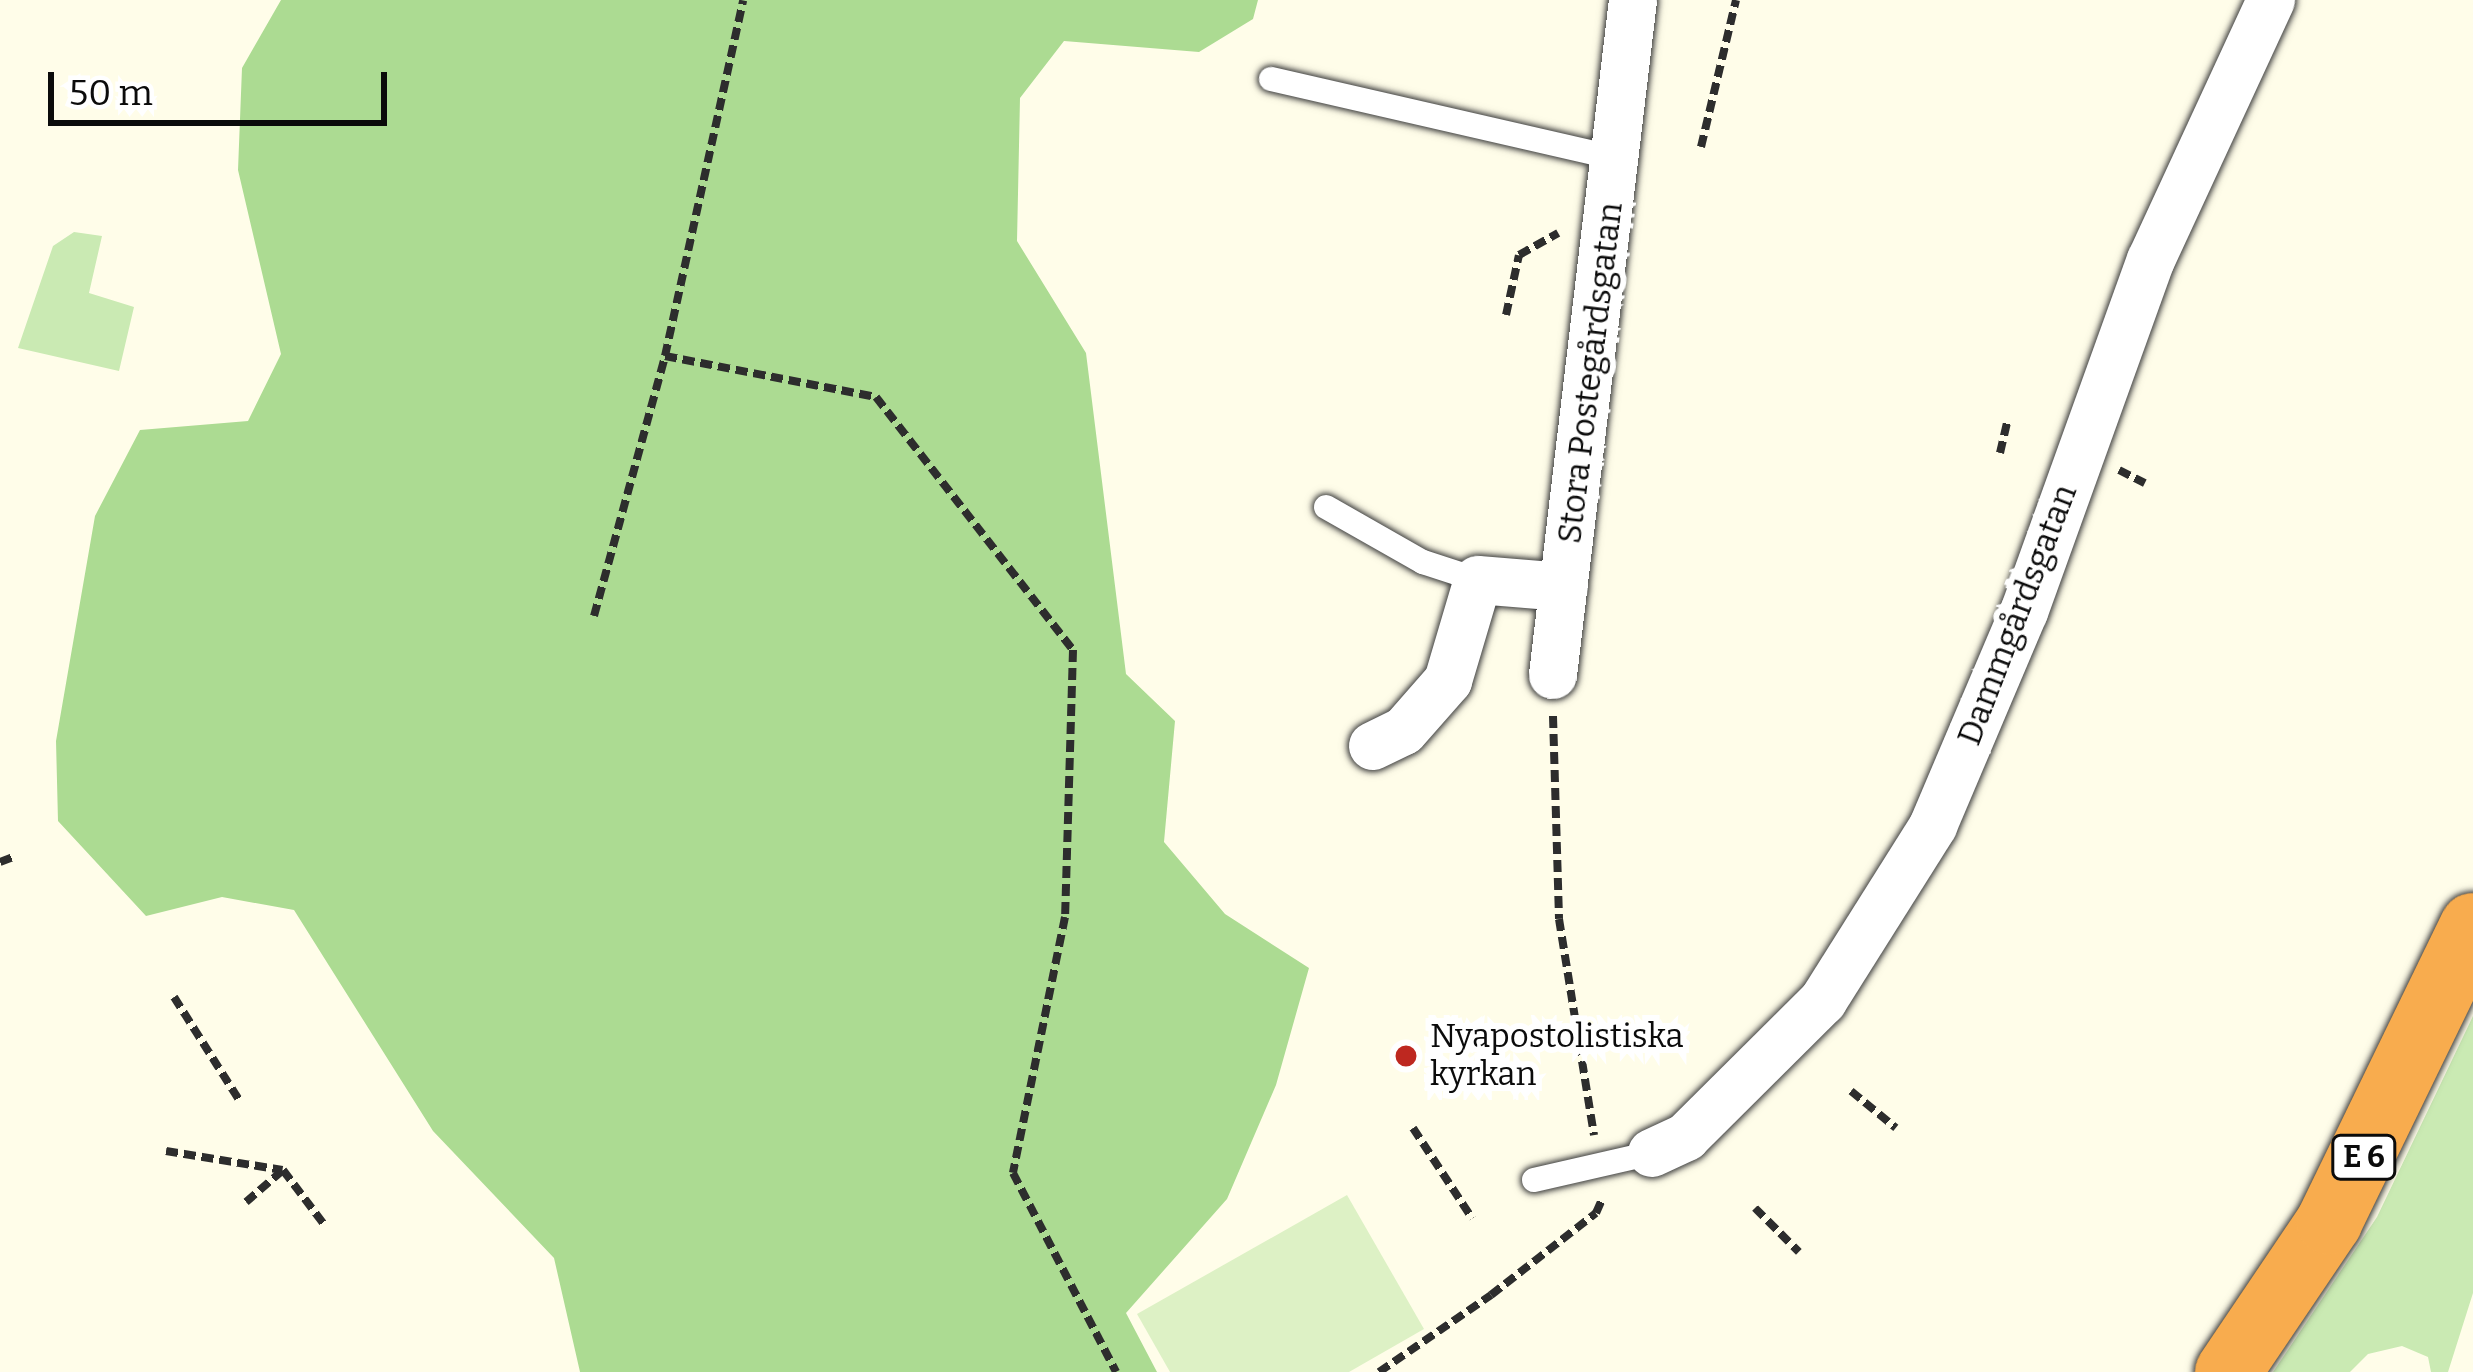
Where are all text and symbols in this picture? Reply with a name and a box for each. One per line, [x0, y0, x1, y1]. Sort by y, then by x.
scale bar [54, 48, 393, 122]
text: 50 m [69, 71, 153, 115]
street label: Stora Postegårdsgatan [1550, 200, 1632, 546]
street label: Dammgårdsgatan [1950, 479, 2086, 751]
place label: Nyapostolistiska kyrkan [1430, 1017, 1683, 1095]
marker: Nyapostolistiska kyrkan [1393, 1043, 1419, 1069]
road number: E 6 [2331, 1133, 2397, 1181]

